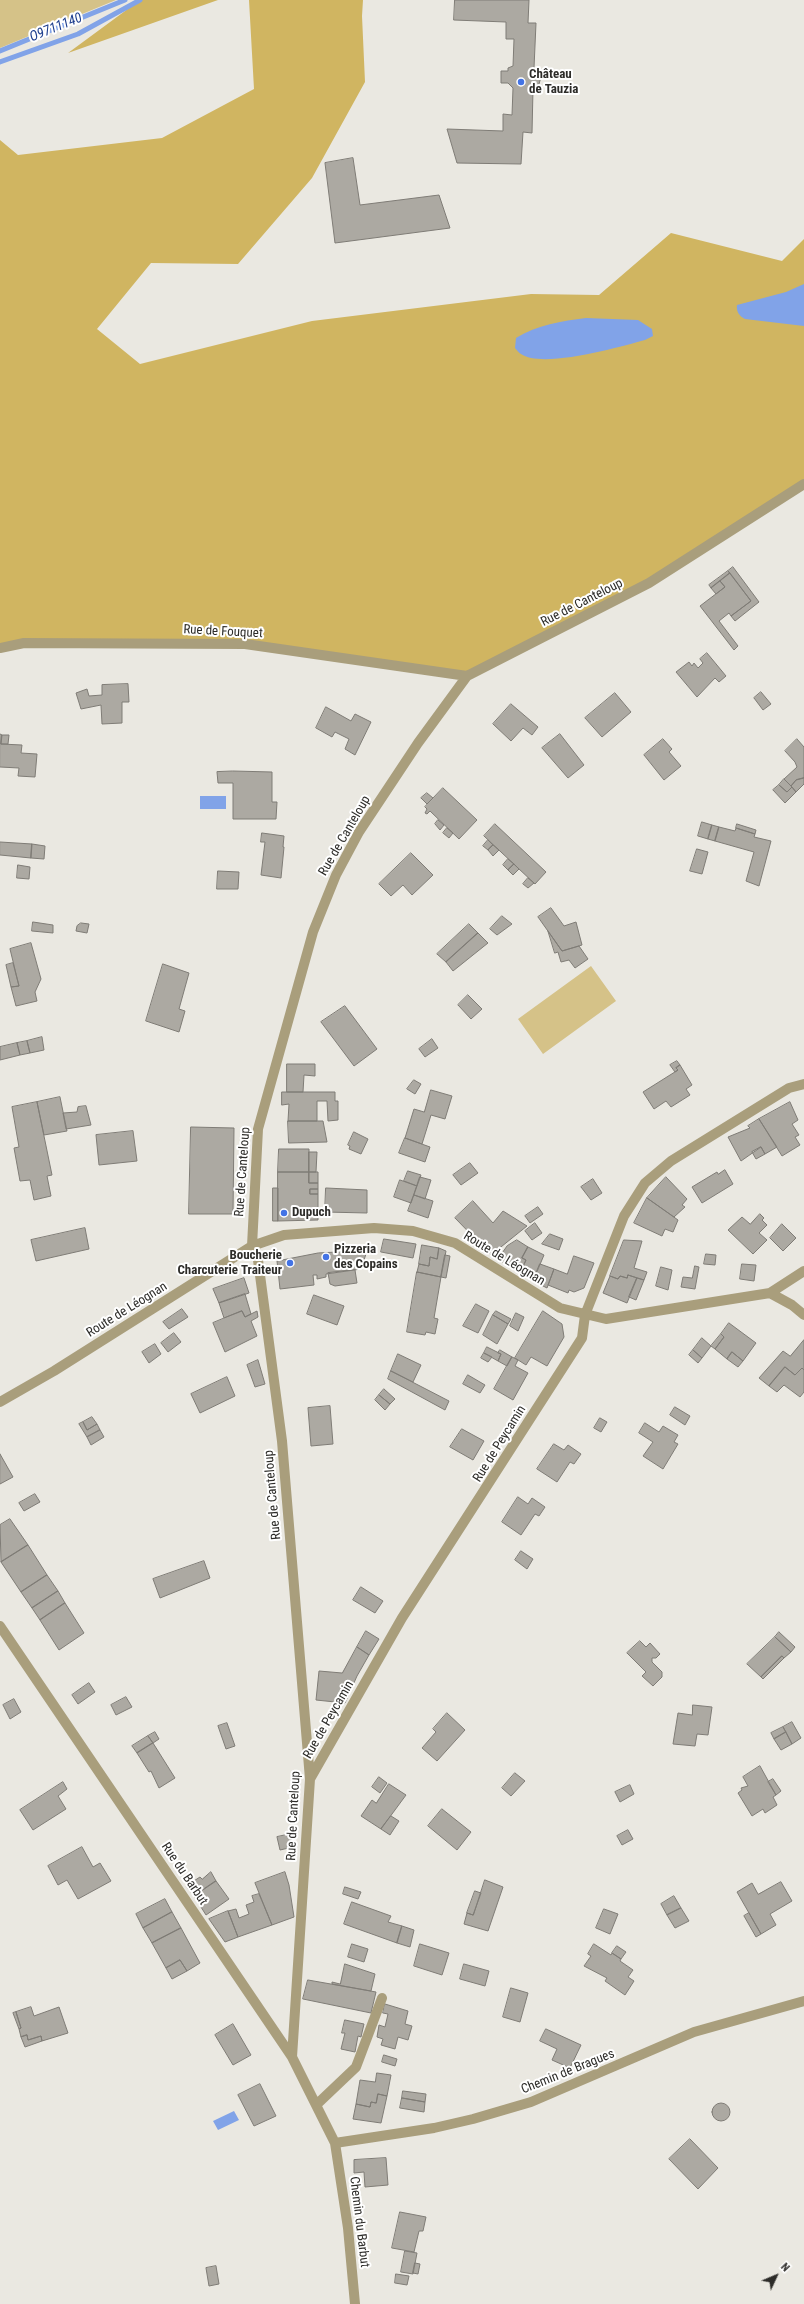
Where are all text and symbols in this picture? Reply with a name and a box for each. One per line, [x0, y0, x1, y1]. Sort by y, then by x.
water label: O9711140 [27, 10, 85, 46]
place label: Château de Tauzia [529, 67, 578, 98]
marker: Château de Tauzia [516, 77, 526, 87]
street label: Rue de Canteloup [538, 576, 626, 630]
street label: Rue de Fouquet [183, 622, 263, 642]
street label: Rue de Canteloup [316, 793, 374, 879]
street label: Rue de Canteloup [232, 1127, 254, 1217]
place label: Dupuch [292, 1205, 331, 1221]
marker: Dupuch [279, 1208, 289, 1218]
street label: Route de Léognan [460, 1229, 548, 1289]
place label: Pizzeria des Copains [334, 1242, 398, 1273]
place label: Boucherie Charcuterie Traiteur [177, 1248, 282, 1279]
marker: Pizzeria des Copains [321, 1252, 331, 1262]
marker: Boucherie Charcuterie Traiteur [285, 1258, 295, 1268]
street label: Route de Léognan [84, 1279, 170, 1341]
street label: Rue de Peycamin [470, 1403, 530, 1485]
street label: Rue de Canteloup [261, 1450, 285, 1540]
street label: Rue de Peycamin [300, 1678, 358, 1762]
street label: Rue de Canteloup [284, 1771, 304, 1861]
street label: Rue du Barbut [157, 1840, 211, 1908]
street label: Chemin de Bragues [519, 2046, 617, 2098]
street label: Chemin du Barbut [346, 2176, 372, 2268]
north arrow [756, 2256, 796, 2296]
text: N [778, 2260, 792, 2274]

